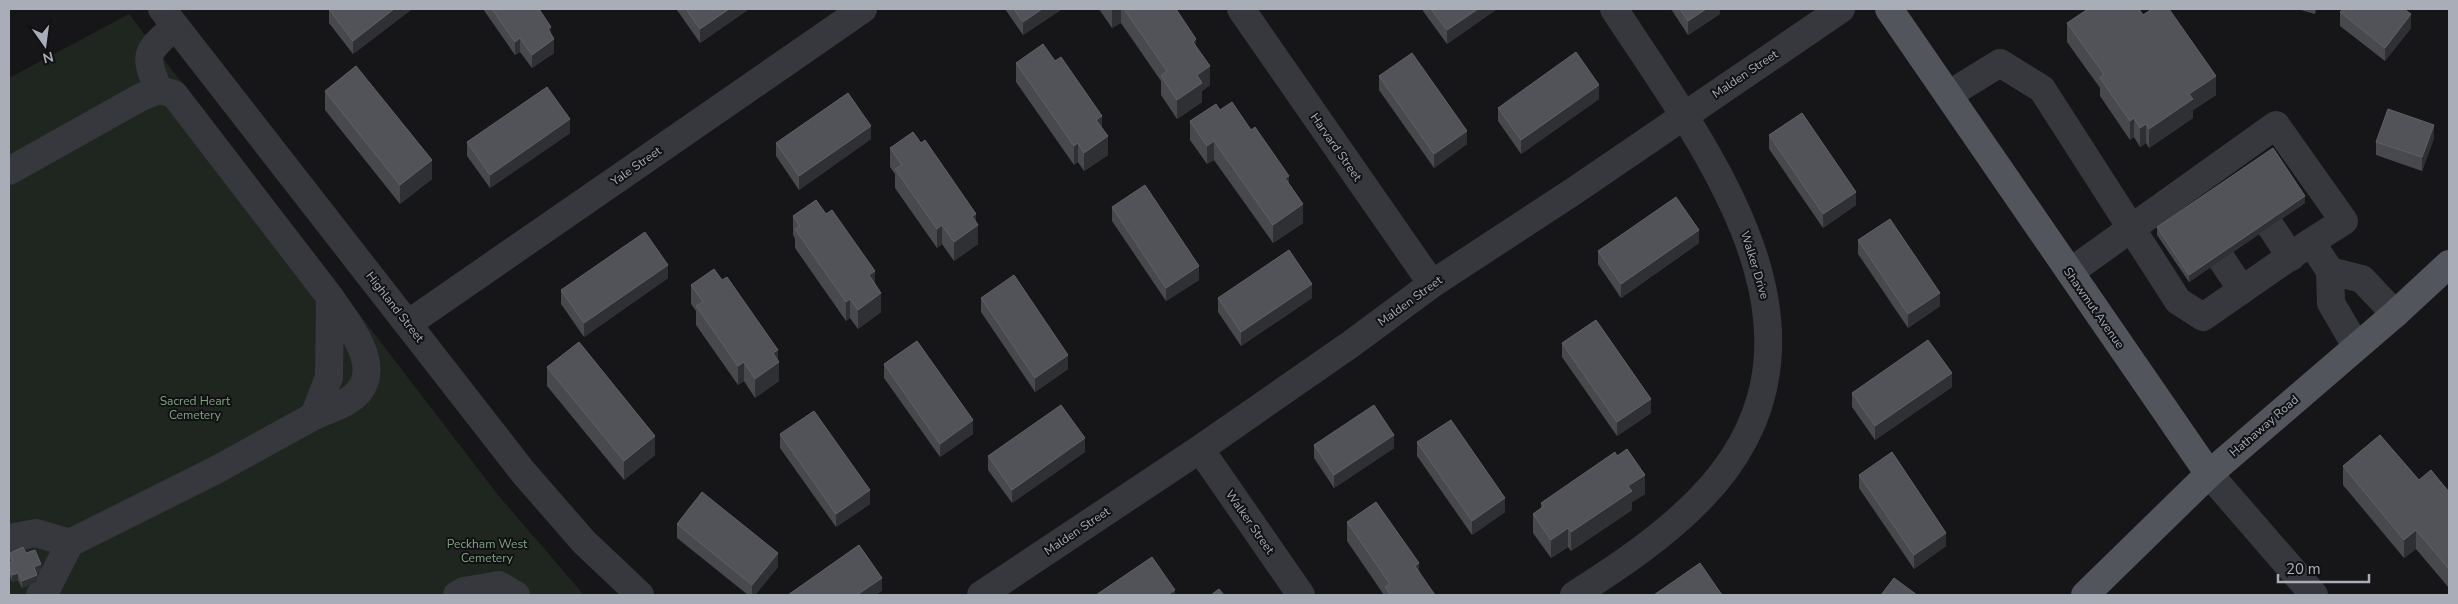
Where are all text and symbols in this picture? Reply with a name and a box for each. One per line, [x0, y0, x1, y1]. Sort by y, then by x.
north arrow [20, 20, 70, 70]
street label: Malden Street [1709, 46, 1782, 102]
text: N [41, 47, 55, 68]
street label: Harvard Street [1307, 110, 1366, 185]
street label: Yale Street [607, 142, 665, 190]
street label: Walker Drive [1737, 229, 1773, 301]
street label: Shawmut Avenue [2060, 264, 2128, 352]
street label: Highland Street [362, 268, 428, 346]
street label: Malden Street [1374, 272, 1446, 330]
street label: Hathaway Road [2226, 392, 2302, 460]
park label: Sacred Heart Cemetery [160, 393, 231, 423]
street label: Walker Street [1222, 487, 1278, 558]
street label: Malden Street [1041, 503, 1114, 559]
park label: Peckham West Cemetery [447, 536, 528, 566]
scale bar [2278, 552, 2369, 584]
text: 20 m [2286, 559, 2321, 579]

